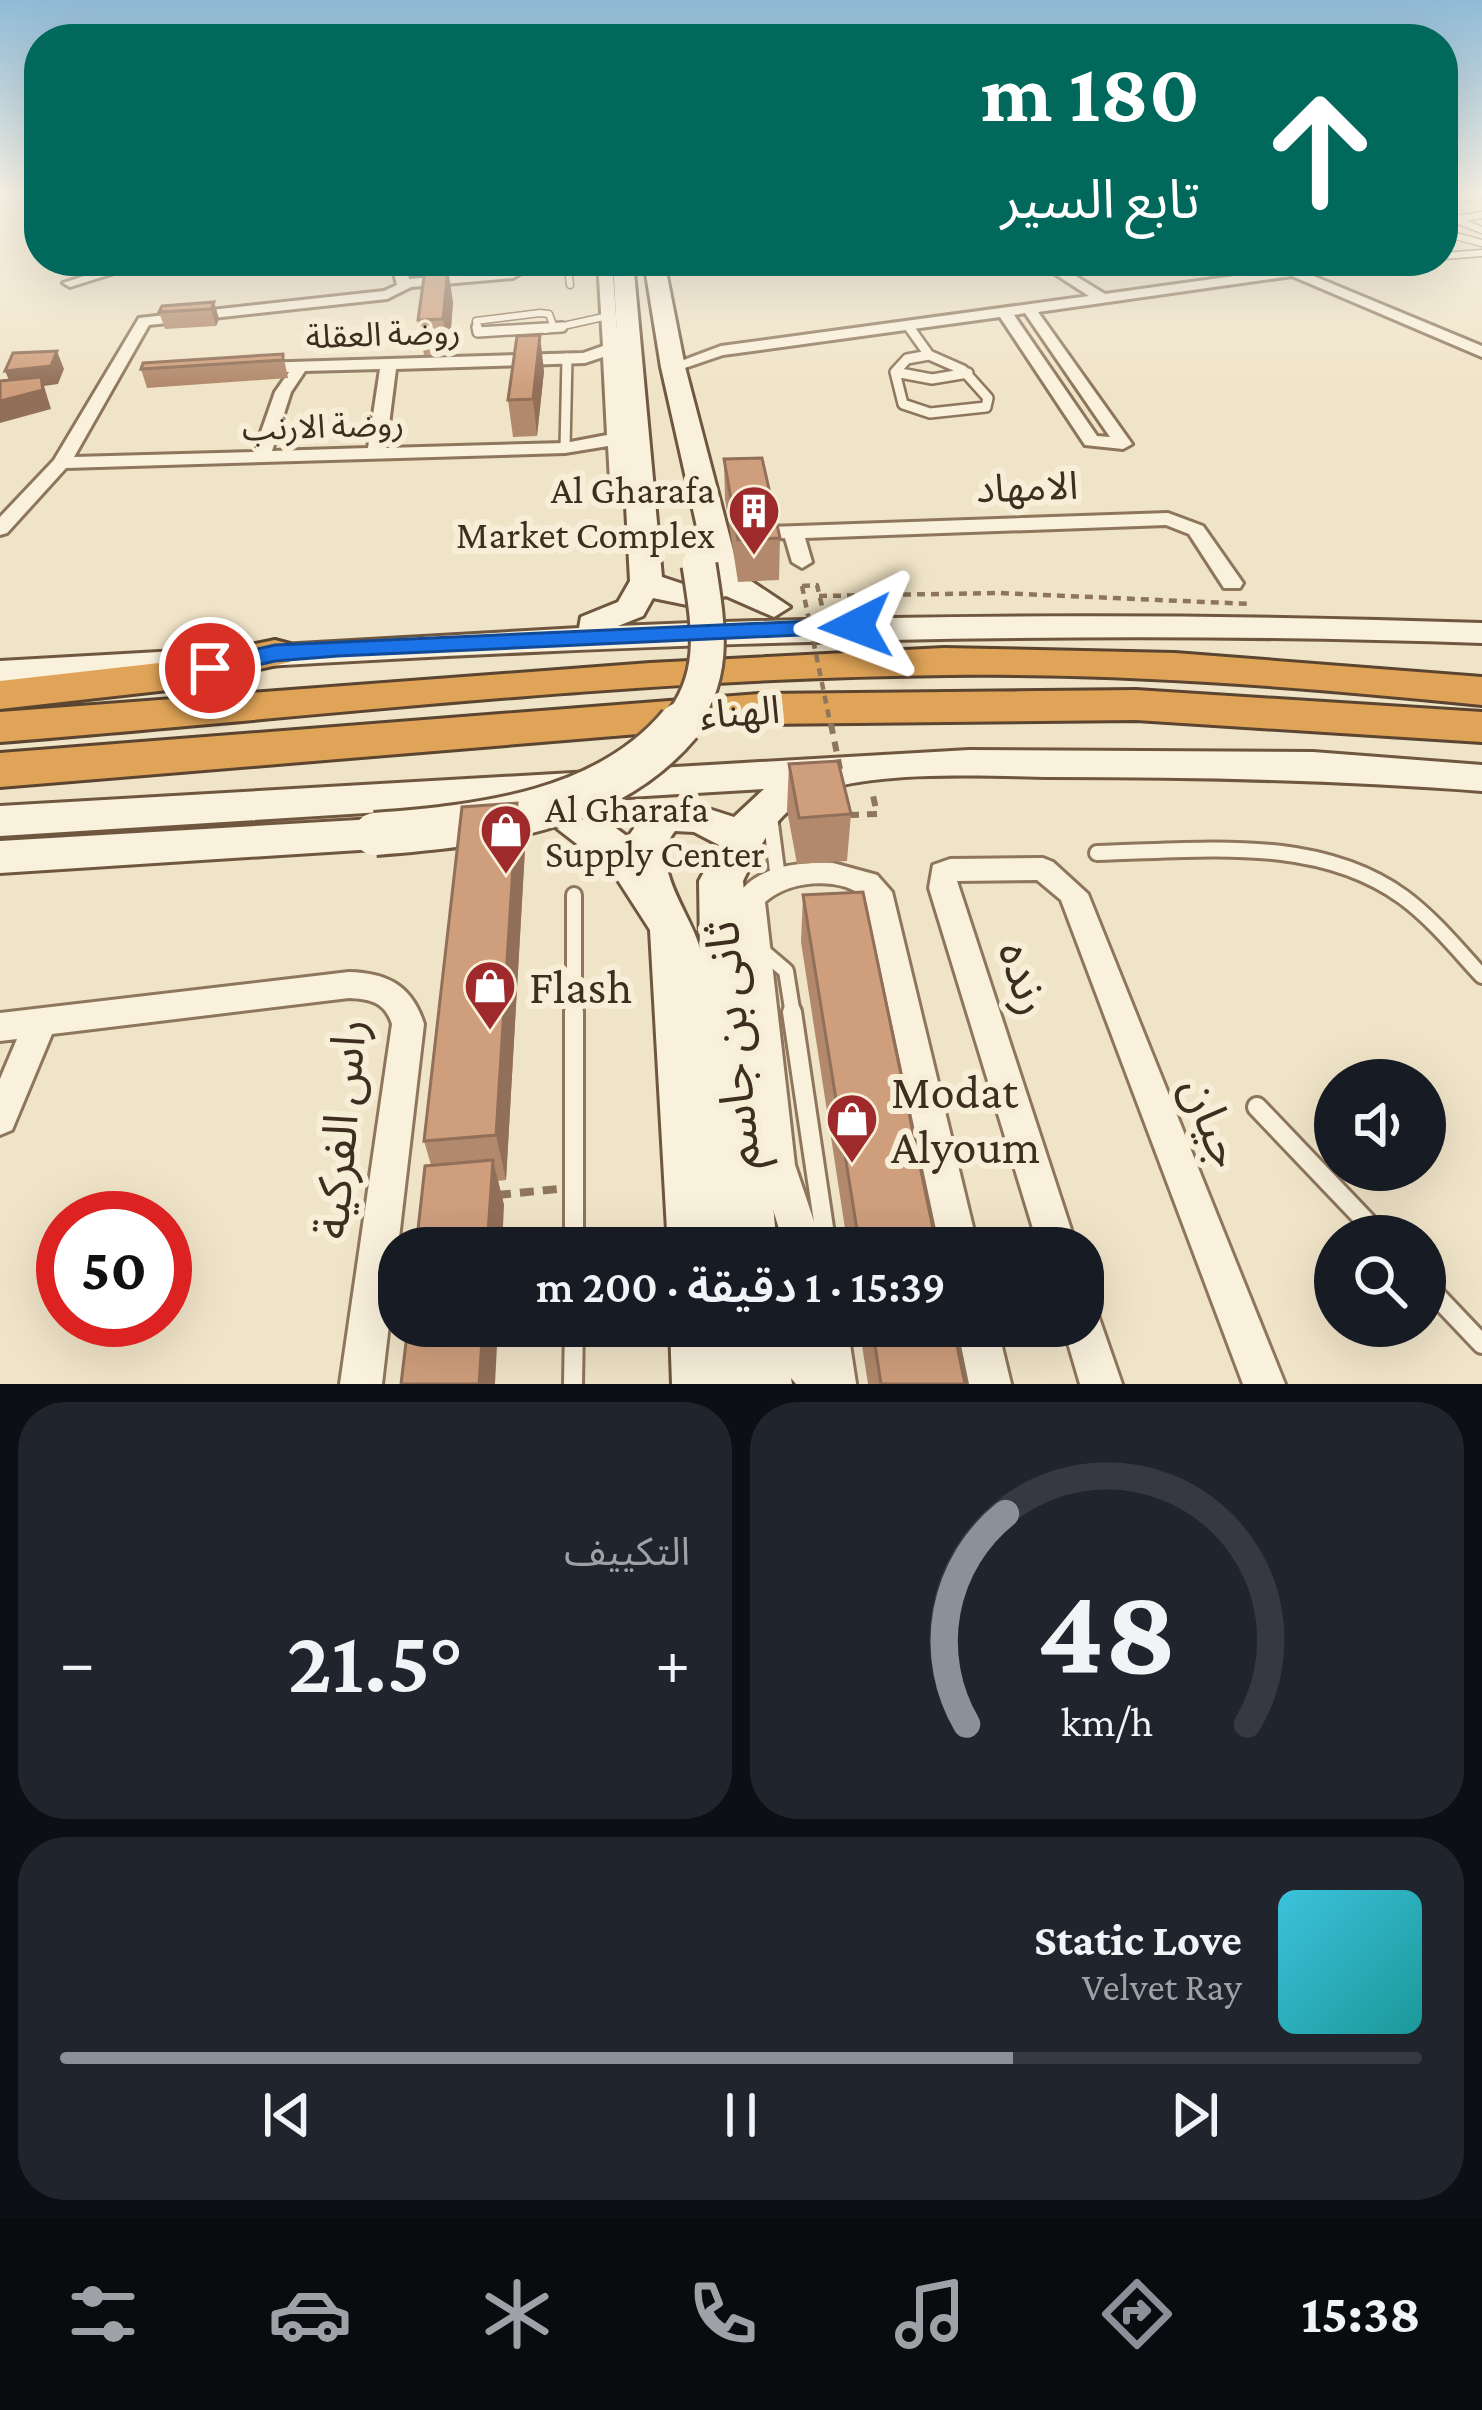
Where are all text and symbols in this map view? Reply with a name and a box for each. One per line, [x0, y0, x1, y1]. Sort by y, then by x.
text: 180 m [981, 46, 1200, 139]
icon: ahead [1242, 72, 1398, 228]
text: تابع السير [1000, 170, 1200, 230]
street label: روضة العقلة [305, 313, 461, 356]
street label: روضة الارنب [241, 405, 405, 448]
street label: الامهاد [975, 464, 1079, 511]
place label: Al Gharafa Market Complex [456, 468, 715, 557]
building icon: Al Gharafa Market Complex [726, 483, 782, 557]
position arrow [793, 563, 919, 689]
pin [159, 617, 261, 719]
icon: arrive [177, 635, 243, 701]
street label: الهناء [699, 688, 781, 737]
place label: Al Gharafa Supply Center [545, 787, 765, 876]
shop icon: Al Gharafa Supply Center [478, 802, 534, 876]
street label: ثانى بن جاسم [695, 918, 778, 1172]
street label: رنده [986, 935, 1062, 1022]
shop icon: Flash [462, 958, 518, 1032]
place label: Flash [529, 960, 632, 1013]
street label: راس الفركية [304, 1017, 378, 1241]
map controls [1314, 1059, 1446, 1347]
button: sound [1314, 1059, 1446, 1191]
place label: Modat Alyoum [891, 1065, 1040, 1174]
street label: جيان [1171, 1069, 1254, 1175]
shop icon: Modat Alyoum [824, 1091, 880, 1165]
speed limit sign: 50 [36, 1191, 192, 1347]
button: search [1314, 1215, 1446, 1347]
text: 15:39 · 1 دقيقة · 200 m [536, 1262, 946, 1312]
text: التكييف [564, 1530, 690, 1573]
text: 48 [1037, 1561, 1177, 1700]
text: 21.5° [287, 1611, 463, 1711]
text: − [60, 1625, 95, 1698]
text: + [655, 1625, 690, 1698]
text: km/h [1061, 1697, 1153, 1744]
text: Static Love [1034, 1915, 1242, 1965]
text: Velvet Ray [1082, 1965, 1242, 2008]
icon: previous [254, 2082, 320, 2148]
icon: pause [708, 2082, 774, 2148]
icon: next [1162, 2082, 1228, 2148]
icon: filters [61, 2272, 145, 2356]
icon: car [268, 2272, 352, 2356]
icon: climate [475, 2272, 559, 2356]
icon: phone [681, 2272, 765, 2356]
icon: music [888, 2272, 972, 2356]
icon: directions [1095, 2272, 1179, 2356]
text: 15:38 [1301, 2284, 1421, 2344]

